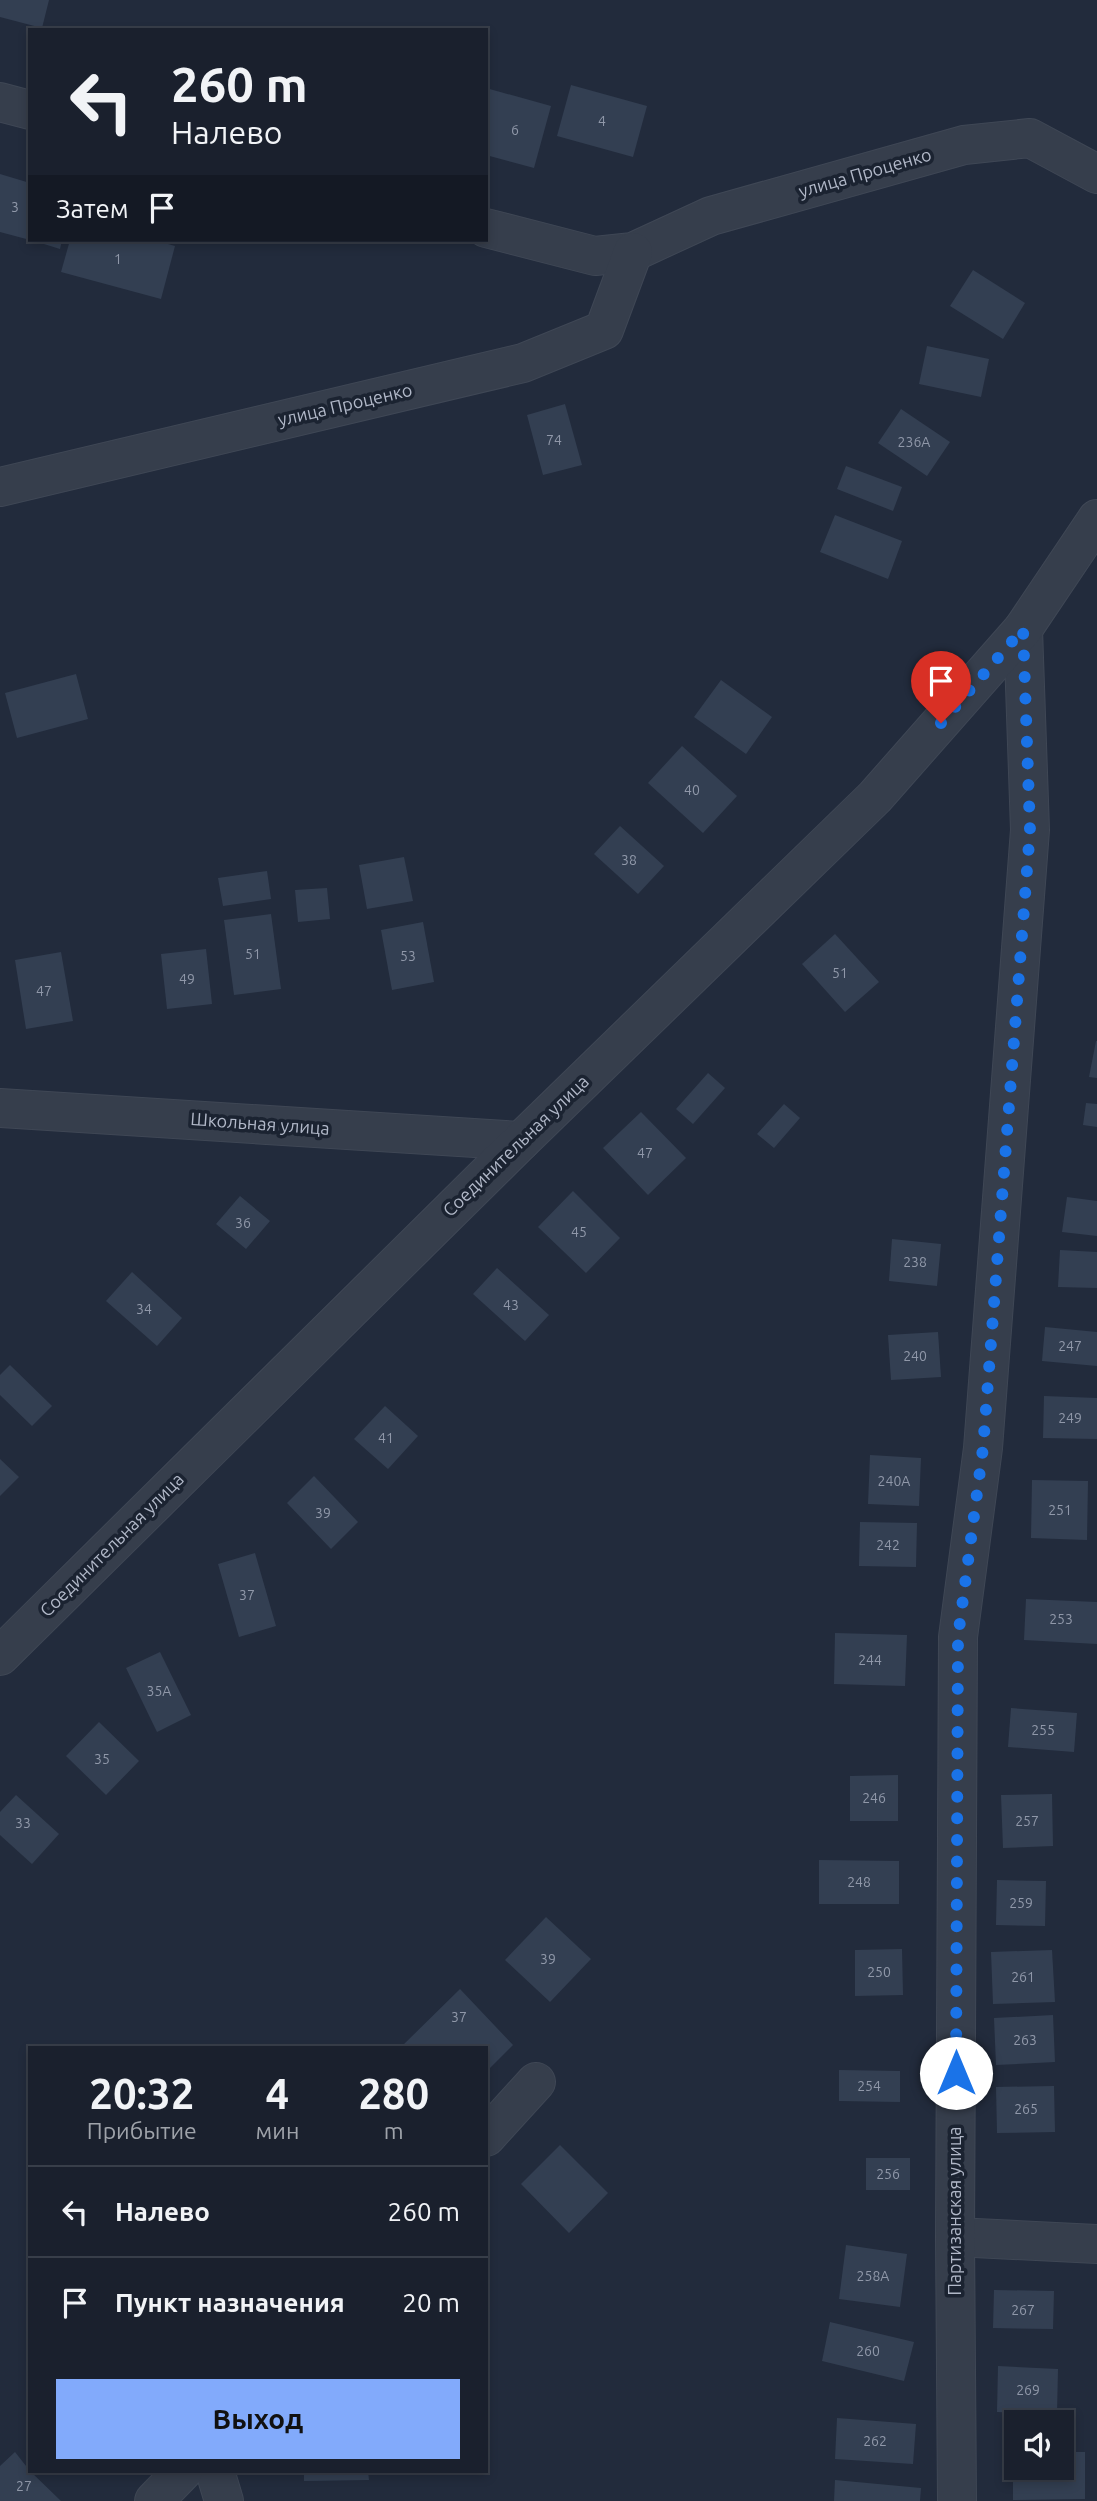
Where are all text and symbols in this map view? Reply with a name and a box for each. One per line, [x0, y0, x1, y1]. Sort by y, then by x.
icon: left [56, 56, 147, 147]
text: 260 m [171, 56, 308, 111]
house number: 4 [598, 113, 606, 129]
text: Налево [171, 114, 283, 150]
house number: 6 [511, 122, 519, 138]
street label: улица Проценко [796, 144, 933, 201]
icon: arrive [143, 189, 181, 227]
text: Затем [56, 194, 129, 223]
house number: 3 [11, 199, 19, 215]
house number: 1 [114, 251, 122, 267]
street label: улица Проценко [276, 379, 414, 429]
house number: 74 [546, 432, 562, 448]
house number: 236А [898, 434, 930, 450]
pin [911, 651, 971, 723]
icon: arrive [922, 662, 960, 700]
house number: 40 [684, 782, 700, 798]
house number: 38 [621, 852, 637, 868]
house number: 51 [245, 946, 261, 962]
house number: 53 [400, 948, 416, 964]
house number: 51 [832, 965, 848, 981]
house number: 49 [179, 971, 195, 987]
house number: 47 [36, 983, 52, 999]
street label: Соединительная улица [438, 1071, 592, 1220]
street label: Школьная улица [190, 1108, 330, 1138]
house number: 47 [637, 1145, 653, 1161]
house number: 36 [235, 1215, 251, 1231]
house number: 45 [571, 1224, 587, 1240]
house number: 238 [903, 1254, 927, 1270]
house number: 43 [503, 1297, 519, 1313]
house number: 34 [136, 1301, 152, 1317]
house number: 247 [1058, 1338, 1082, 1354]
house number: 240 [903, 1348, 927, 1364]
house number: 249 [1058, 1410, 1082, 1426]
house number: 41 [378, 1430, 394, 1446]
street label: Соединительная улица [35, 1468, 187, 1620]
house number: 240А [878, 1473, 910, 1489]
house number: 251 [1048, 1502, 1072, 1518]
house number: 39 [315, 1505, 331, 1521]
house number: 242 [876, 1537, 900, 1553]
house number: 37 [239, 1587, 255, 1603]
house number: 253 [1049, 1611, 1073, 1627]
house number: 244 [858, 1652, 882, 1668]
house number: 35А [147, 1683, 171, 1699]
house number: 255 [1031, 1722, 1055, 1738]
house number: 35 [94, 1751, 110, 1767]
house number: 246 [862, 1790, 886, 1806]
house number: 257 [1015, 1813, 1039, 1829]
house number: 33 [15, 1815, 31, 1831]
house number: 248 [847, 1874, 871, 1890]
house number: 259 [1009, 1895, 1033, 1911]
house number: 39 [540, 1951, 556, 1967]
house number: 250 [867, 1964, 891, 1980]
house number: 261 [1011, 1969, 1035, 1985]
house number: 37 [451, 2009, 467, 2025]
house number: 263 [1013, 2032, 1037, 2048]
position arrow [919, 2036, 993, 2110]
text: 20:32 [89, 2070, 194, 2117]
text: 4 [266, 2070, 289, 2117]
text: 280 [358, 2070, 429, 2117]
house number: 254 [857, 2078, 881, 2094]
house number: 265 [1014, 2101, 1038, 2117]
text: Прибытие [87, 2118, 197, 2143]
text: мин [256, 2118, 299, 2143]
text: m [384, 2118, 404, 2143]
street label: Партизанская улица [944, 2126, 964, 2296]
house number: 256 [876, 2166, 900, 2182]
icon: left [56, 2193, 94, 2231]
text: Налево [115, 2197, 210, 2226]
text: 260 m [388, 2197, 460, 2226]
house number: 258А [857, 2268, 889, 2284]
icon: arrive [56, 2284, 94, 2322]
text: Пункт назначения [115, 2288, 345, 2317]
text: 20 m [402, 2288, 460, 2317]
house number: 267 [1011, 2302, 1035, 2318]
house number: 260 [856, 2343, 880, 2359]
button: Выход [56, 2379, 460, 2459]
house number: 269 [1016, 2382, 1040, 2398]
map controls [1004, 2410, 1074, 2480]
button: sound [1004, 2410, 1074, 2480]
house number: 262 [863, 2433, 887, 2449]
house number: 27 [16, 2478, 32, 2494]

